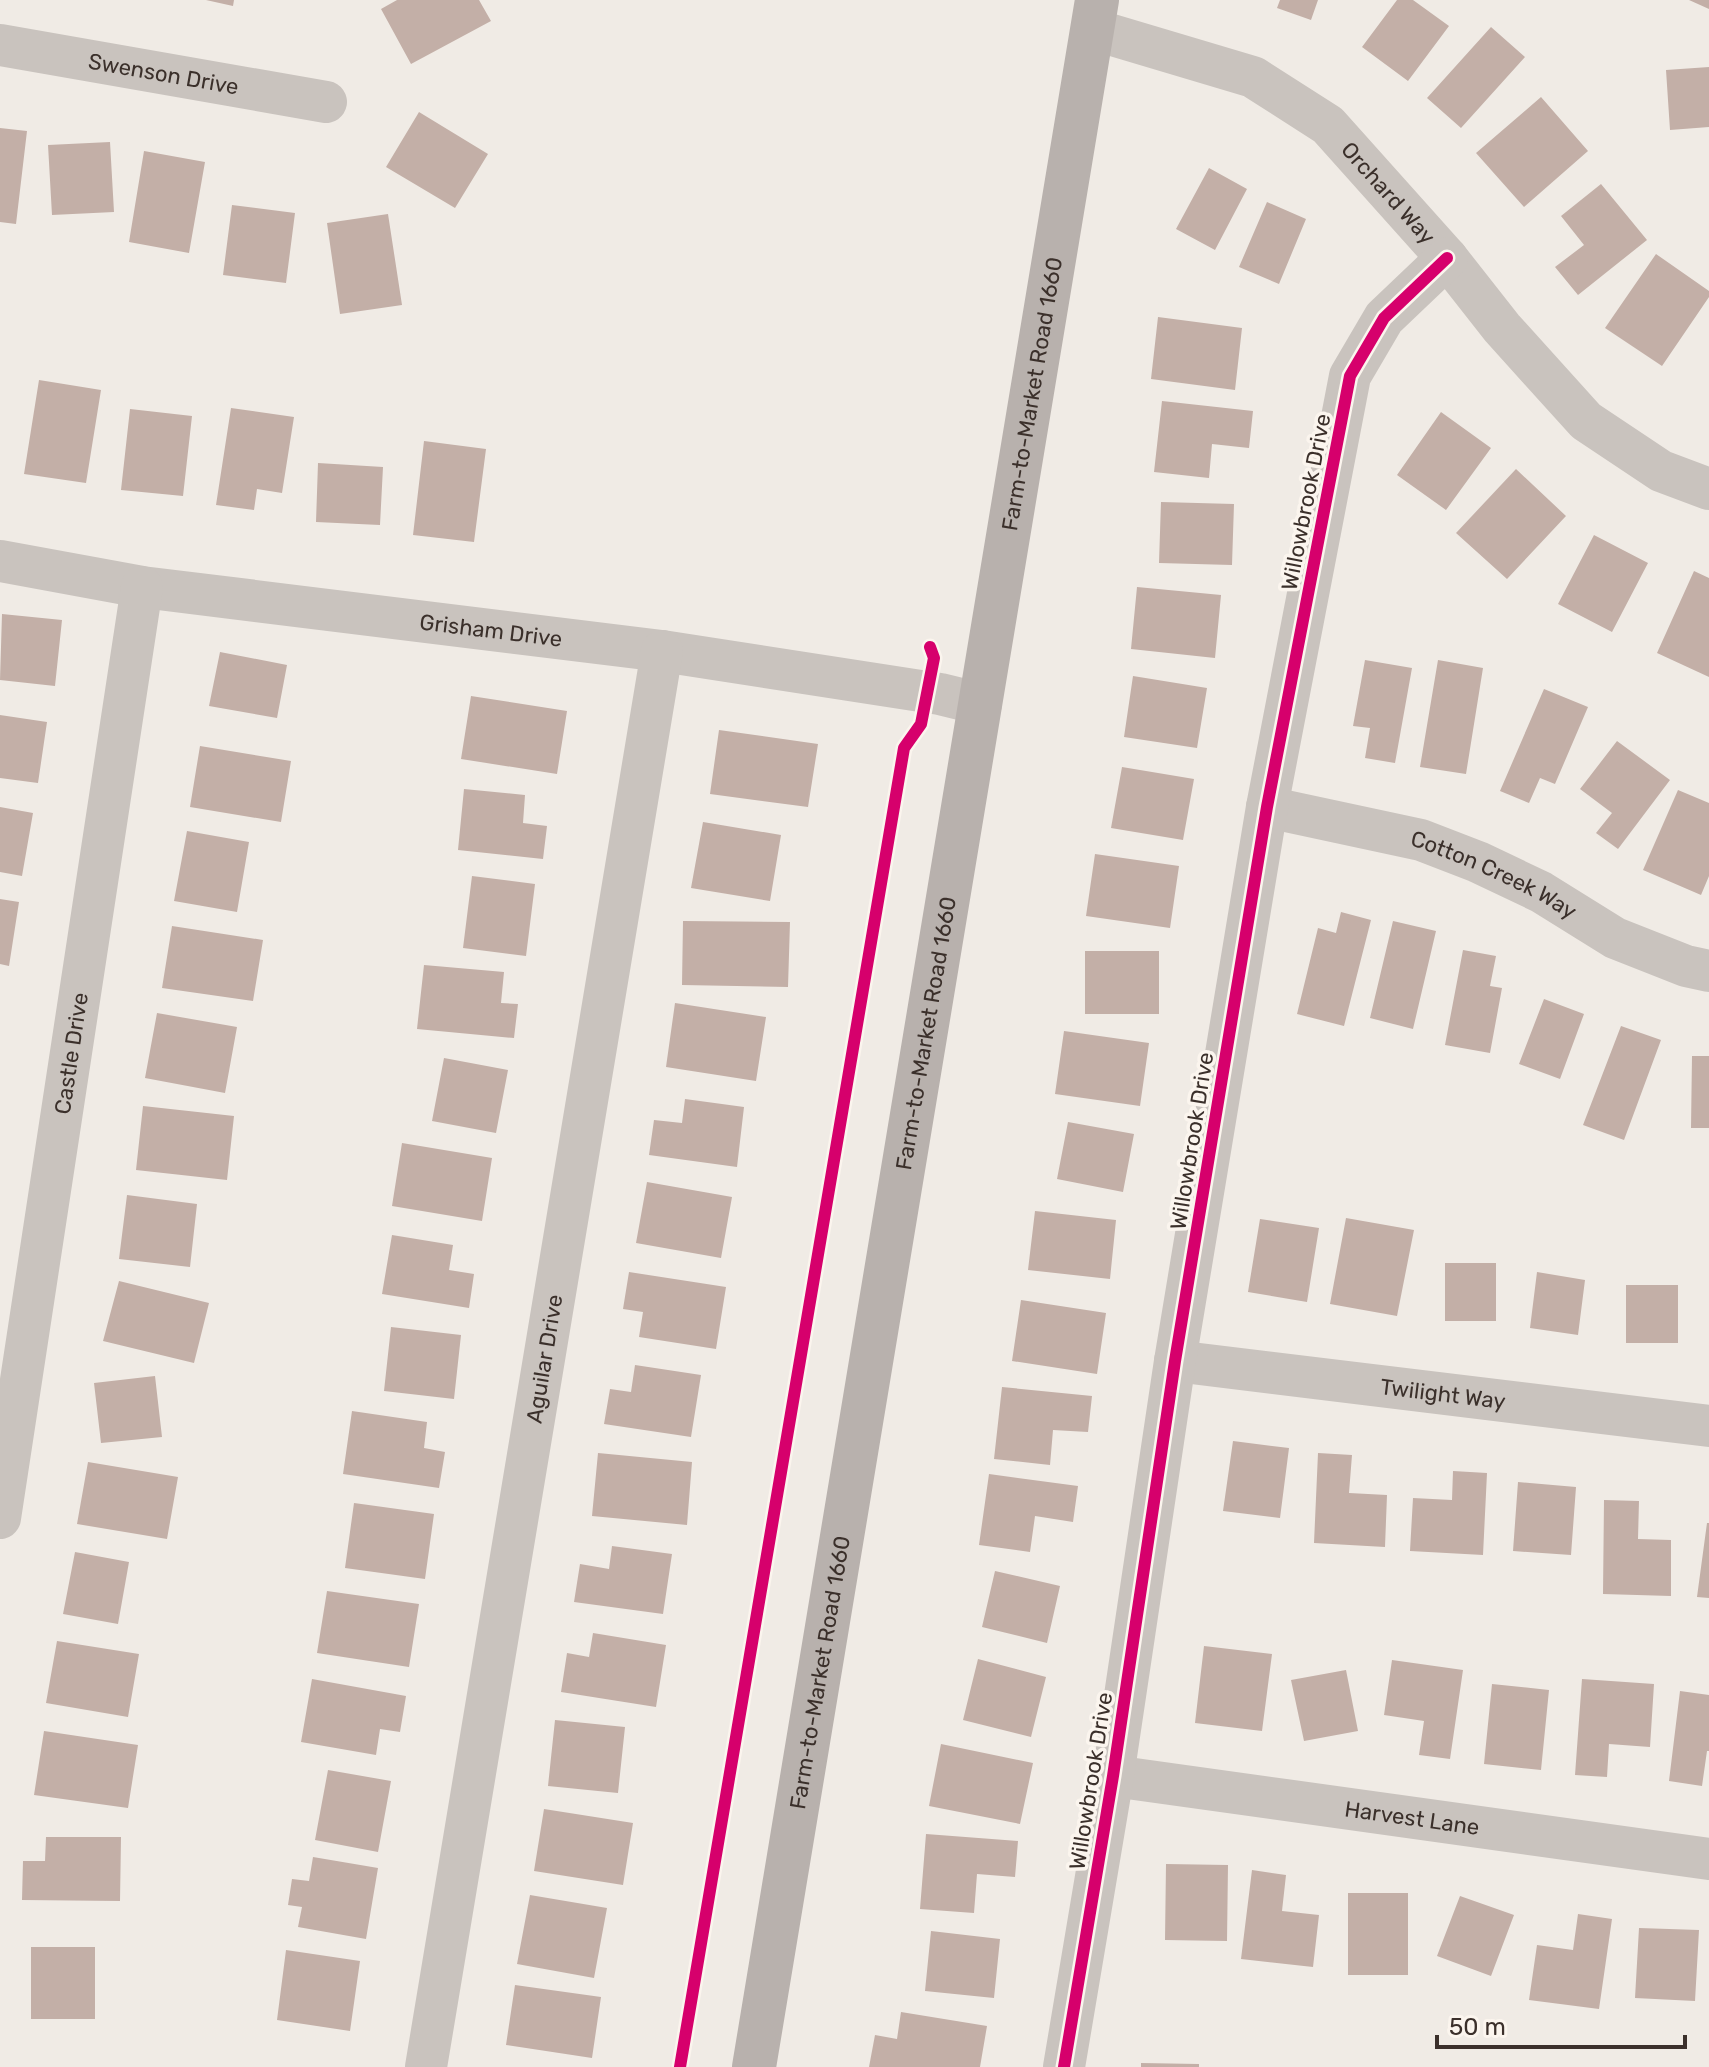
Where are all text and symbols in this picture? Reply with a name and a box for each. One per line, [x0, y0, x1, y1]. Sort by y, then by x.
street label: Swenson Drive [86, 47, 241, 100]
street label: Orchard Way [1336, 136, 1441, 250]
street label: Farm-to-Market Road 1660 [996, 255, 1068, 533]
street label: Willowbrook Drive [1276, 411, 1336, 593]
street label: Grisham Drive [418, 608, 564, 652]
street label: Cotton Creek Way [1409, 825, 1582, 925]
street label: Farm-to-Market Road 1660 [890, 894, 962, 1172]
street label: Castle Drive [48, 991, 93, 1116]
street label: Willowbrook Drive [1165, 1050, 1219, 1232]
street label: Aguilar Drive [520, 1292, 568, 1425]
street label: Twilight Way [1379, 1373, 1507, 1415]
street label: Farm-to-Market Road 1660 [783, 1534, 855, 1811]
street label: Willowbrook Drive [1064, 1690, 1118, 1872]
street label: Harvest Lane [1343, 1795, 1481, 1840]
scale bar [1437, 1999, 1685, 2049]
text: 50 m [1449, 2013, 1506, 2041]

